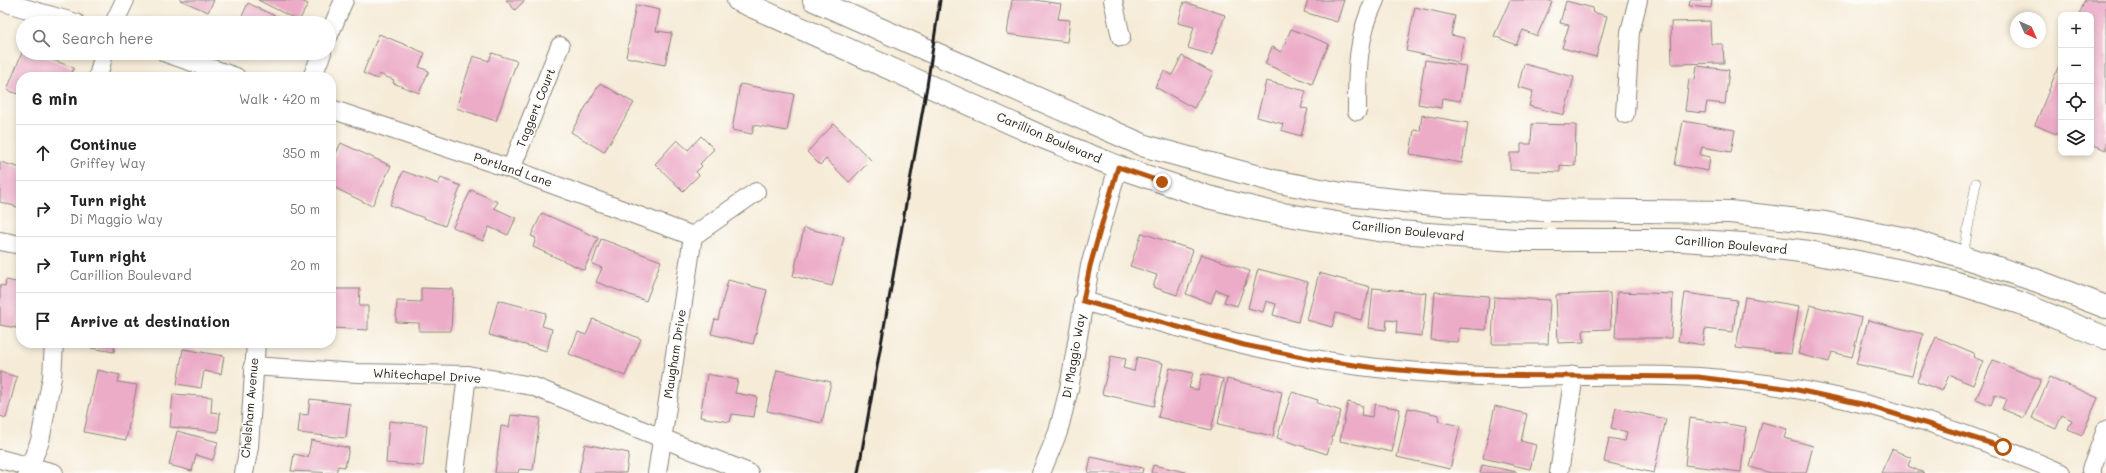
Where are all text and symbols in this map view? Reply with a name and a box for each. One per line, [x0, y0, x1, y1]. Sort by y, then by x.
north arrow [2010, 12, 2046, 48]
map controls [2058, 12, 2094, 156]
button: + [2058, 12, 2094, 48]
search box [16, 16, 336, 60]
icon: search [30, 27, 52, 49]
text: Search here [62, 28, 153, 48]
button: − [2058, 48, 2094, 84]
street label: Taggert Court [512, 66, 558, 150]
button: locate [2058, 84, 2094, 120]
text: 6 min [32, 87, 77, 109]
text: Walk · 420 m [239, 90, 320, 107]
street label: Carillion Boulevard [995, 108, 1104, 166]
button: layers [2058, 120, 2094, 156]
text: Continue [70, 134, 137, 154]
icon: ahead [32, 142, 54, 164]
text: 350 m [282, 144, 320, 161]
street label: Portland Lane [472, 148, 555, 190]
text: Griffey Way [70, 154, 146, 171]
route end [1153, 173, 1171, 191]
text: Turn right [70, 190, 147, 210]
icon: right [32, 198, 54, 220]
text: 50 m [290, 200, 320, 217]
text: Di Maggio Way [70, 210, 163, 227]
street label: Carillion Boulevard [1352, 216, 1465, 244]
street label: Carillion Boulevard [1675, 231, 1788, 257]
text: Turn right [70, 246, 147, 266]
icon: right [32, 254, 54, 276]
text: 20 m [290, 256, 320, 273]
text: Carillion Boulevard [70, 266, 191, 283]
street label: Maugham Drive [659, 308, 689, 400]
icon: arrive [32, 310, 54, 332]
text: Arrive at destination [70, 311, 230, 331]
street label: Di Maggio Way [1058, 312, 1088, 399]
street label: Chelsham Avenue [237, 357, 261, 459]
street label: Whitechapel Drive [373, 364, 482, 386]
route start [1994, 438, 2012, 456]

